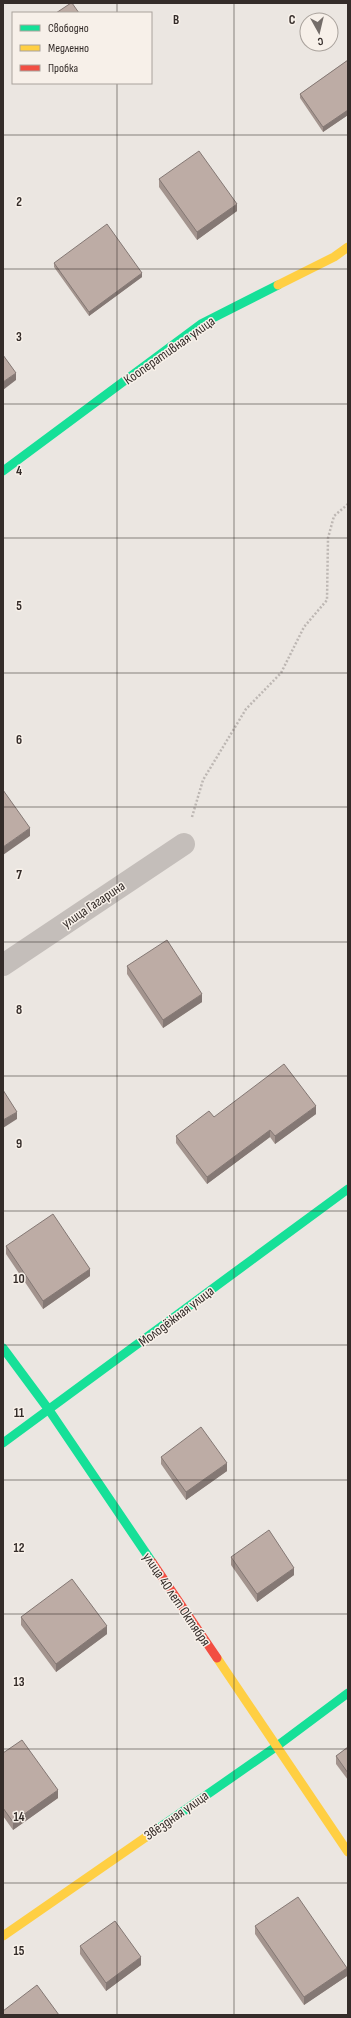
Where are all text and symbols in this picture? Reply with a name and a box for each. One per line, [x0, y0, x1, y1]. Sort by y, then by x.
legend [12, 12, 152, 84]
text: B [173, 12, 179, 28]
text: C [289, 12, 296, 28]
north arrow [299, 12, 339, 52]
text: Свободно [48, 21, 89, 36]
text: С [316, 35, 324, 48]
text: Медленно [48, 41, 89, 56]
text: Пробка [48, 61, 79, 76]
text: 2 [16, 194, 22, 210]
street label: Кооперативная улица [120, 313, 218, 388]
text: 3 [16, 329, 22, 345]
text: 4 [16, 463, 22, 479]
text: 5 [16, 598, 22, 614]
text: 6 [16, 732, 22, 748]
text: 7 [16, 867, 22, 883]
street label: улица Гагарина [58, 877, 128, 932]
text: 8 [16, 1002, 22, 1018]
text: 9 [16, 1136, 22, 1152]
text: 10 [13, 1271, 25, 1287]
street label: Молодёжная улица [135, 1282, 217, 1350]
text: 11 [14, 1405, 24, 1421]
text: 12 [14, 1540, 25, 1556]
street label: улица 40 лет Октября [139, 1549, 214, 1649]
text: 13 [14, 1674, 25, 1690]
street label: Звёздная улица [141, 1787, 212, 1844]
text: 14 [13, 1809, 25, 1825]
text: 15 [14, 1943, 25, 1959]

